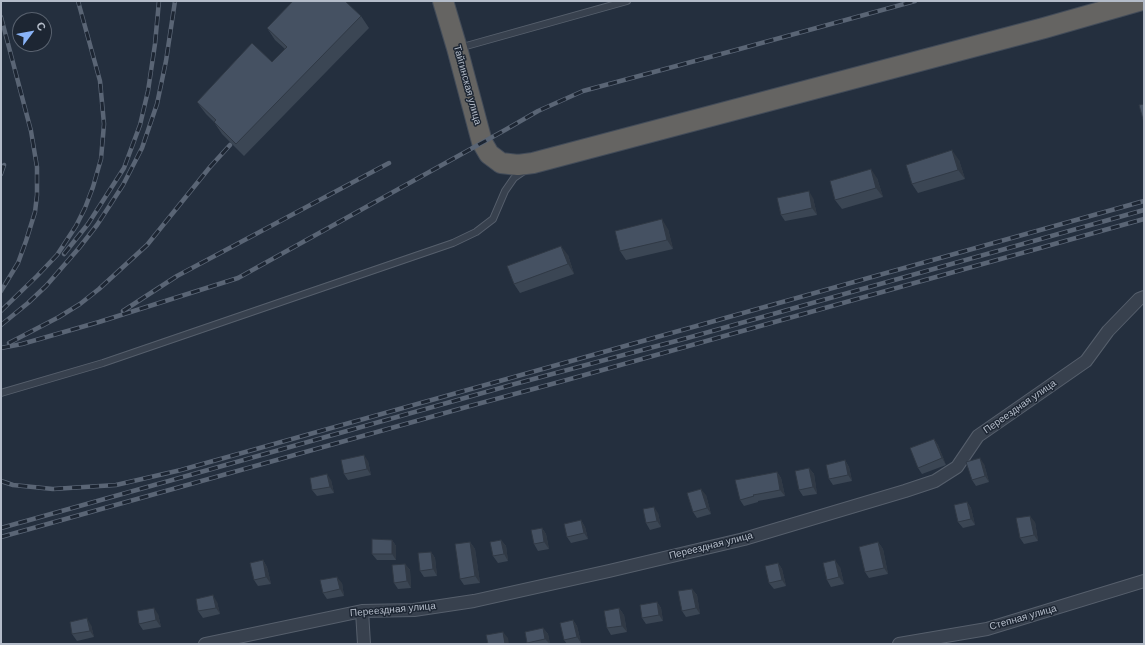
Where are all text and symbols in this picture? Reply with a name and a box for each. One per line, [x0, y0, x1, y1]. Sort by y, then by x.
north arrow [12, 12, 52, 52]
text: С [33, 19, 49, 33]
street label: Тайгинская улица [451, 44, 483, 126]
street label: Переездная улица [981, 377, 1059, 437]
street label: Переездная улица [668, 530, 754, 562]
street label: Переездная улица [350, 600, 436, 620]
street label: Степная улица [988, 603, 1058, 633]

